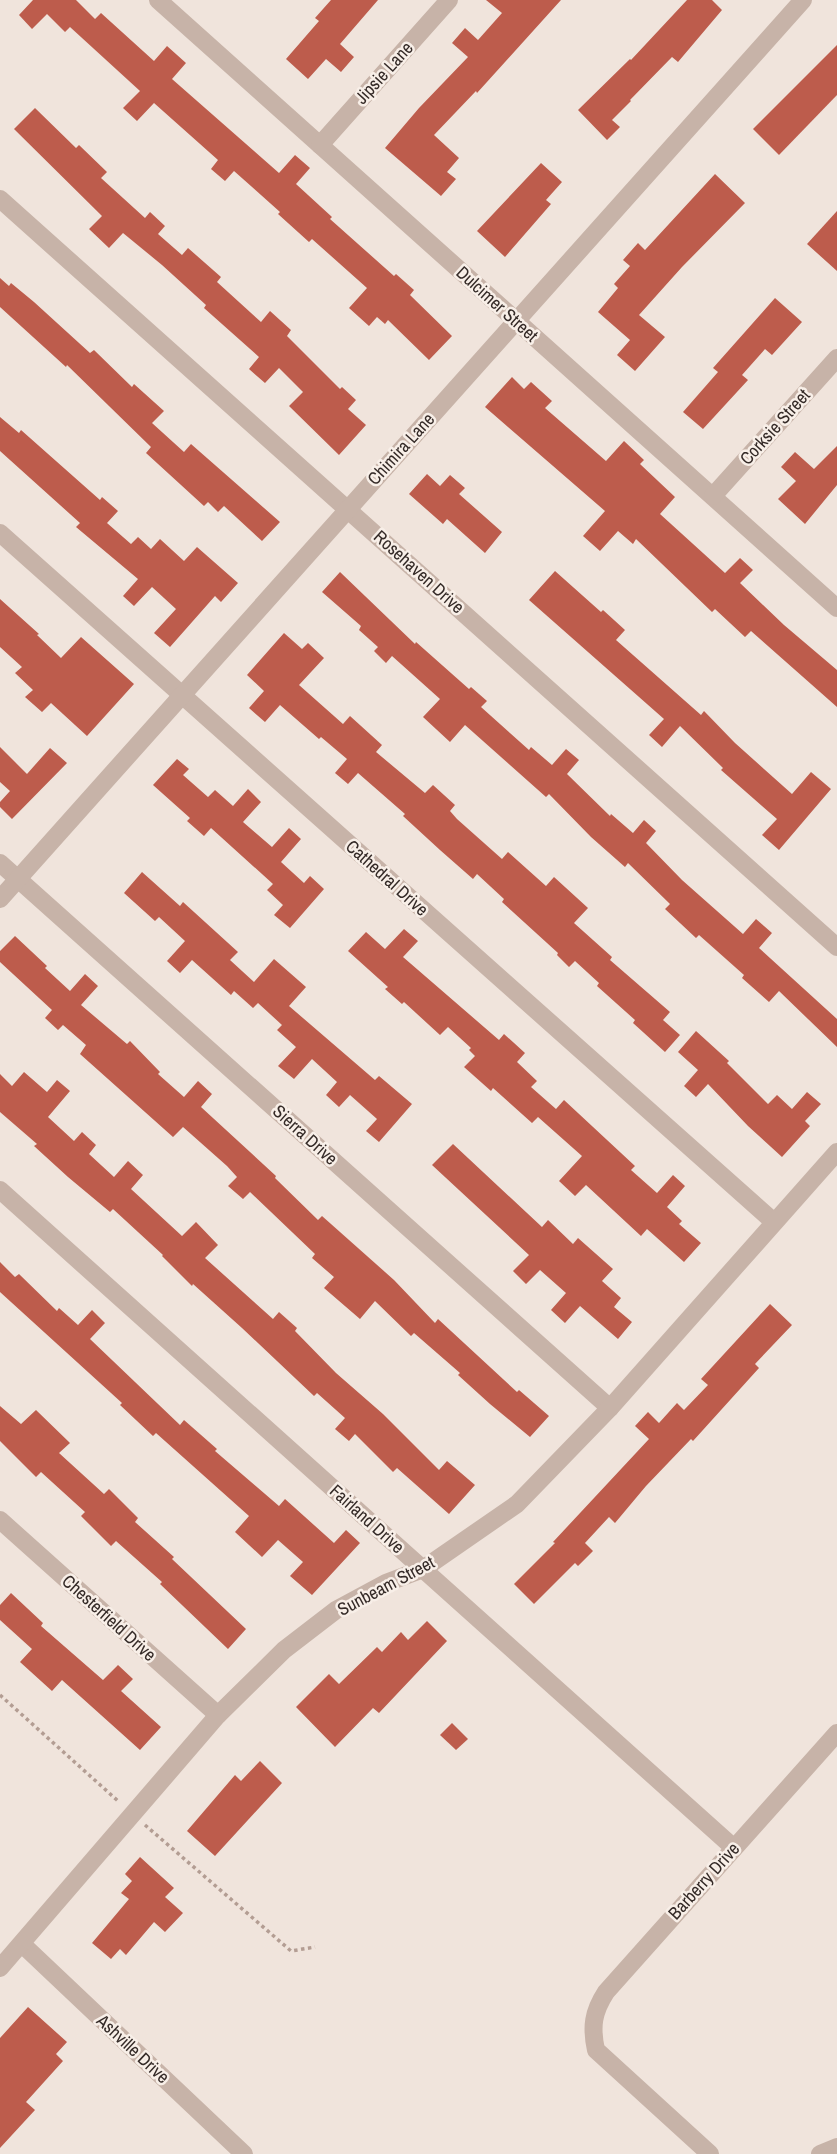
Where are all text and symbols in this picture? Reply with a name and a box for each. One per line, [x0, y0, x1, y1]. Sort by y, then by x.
street label: Jipsie Lane [349, 36, 418, 109]
street label: Dulcimer Street [451, 260, 544, 347]
street label: Corksie Street [734, 383, 815, 470]
street label: Chimira Lane [361, 407, 440, 490]
street label: Rosehaven Drive [369, 524, 470, 619]
street label: Cathedral Drive [341, 834, 434, 921]
street label: Sierra Drive [267, 1099, 343, 1171]
street label: Fairland Drive [324, 1478, 410, 1559]
street label: Sunbeam Street [333, 1549, 439, 1622]
street label: Chesterfield Drive [57, 1569, 162, 1667]
street label: Barberry Drive [662, 1837, 745, 1925]
street label: Ashville Drive [91, 2008, 175, 2089]

